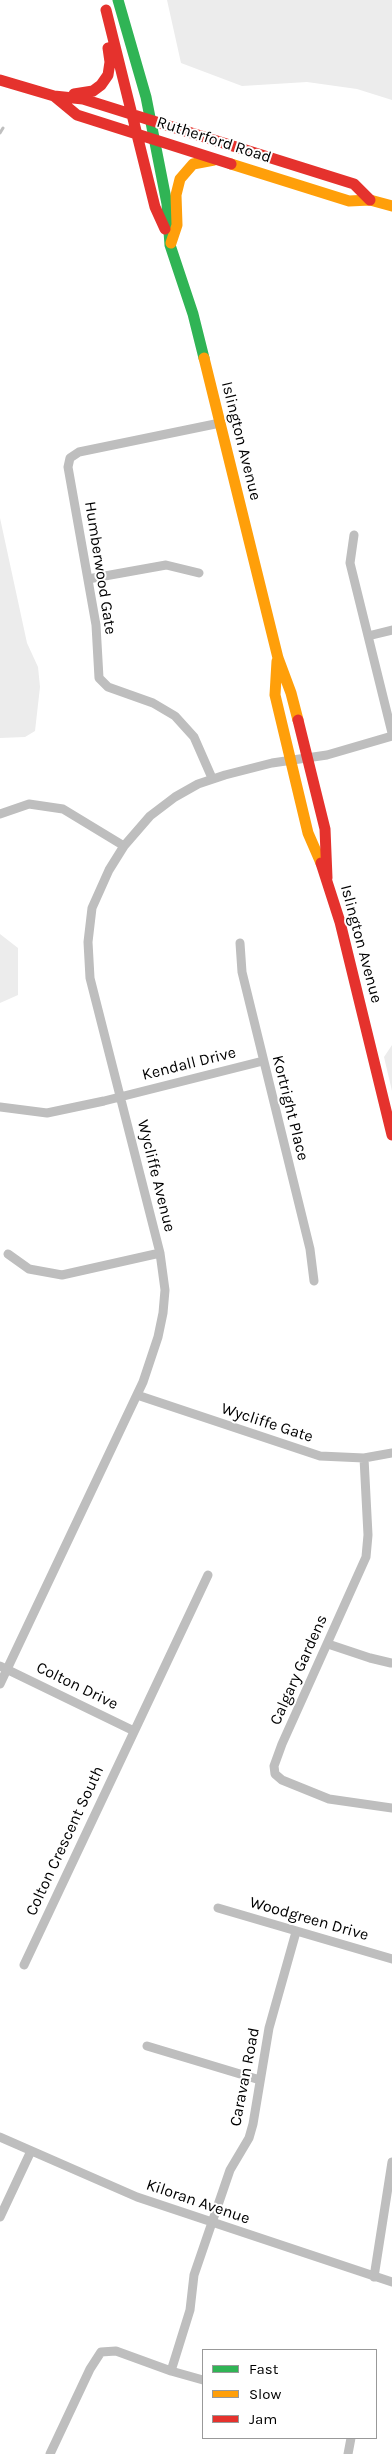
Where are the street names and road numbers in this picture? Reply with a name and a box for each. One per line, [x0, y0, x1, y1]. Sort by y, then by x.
street label: Rutherford Road [154, 112, 274, 168]
street label: Islington Avenue [217, 380, 265, 502]
street label: Humberwood Gate [80, 500, 120, 636]
street label: Islington Avenue [336, 883, 386, 1005]
street label: Kendall Drive [140, 1043, 238, 1085]
street label: Kortright Place [268, 1053, 312, 1163]
street label: Wycliffe Avenue [133, 1118, 179, 1234]
street label: Wycliffe Gate [219, 1399, 315, 1447]
street label: Calgary Gardens [266, 1612, 332, 1728]
street label: Colton Drive [33, 1658, 121, 1714]
street label: Colton Crescent South [22, 1763, 108, 1919]
street label: Woodgreen Drive [247, 1893, 371, 1945]
street label: Caravan Road [226, 2026, 264, 2128]
street label: Kiloran Avenue [144, 2175, 252, 2229]

